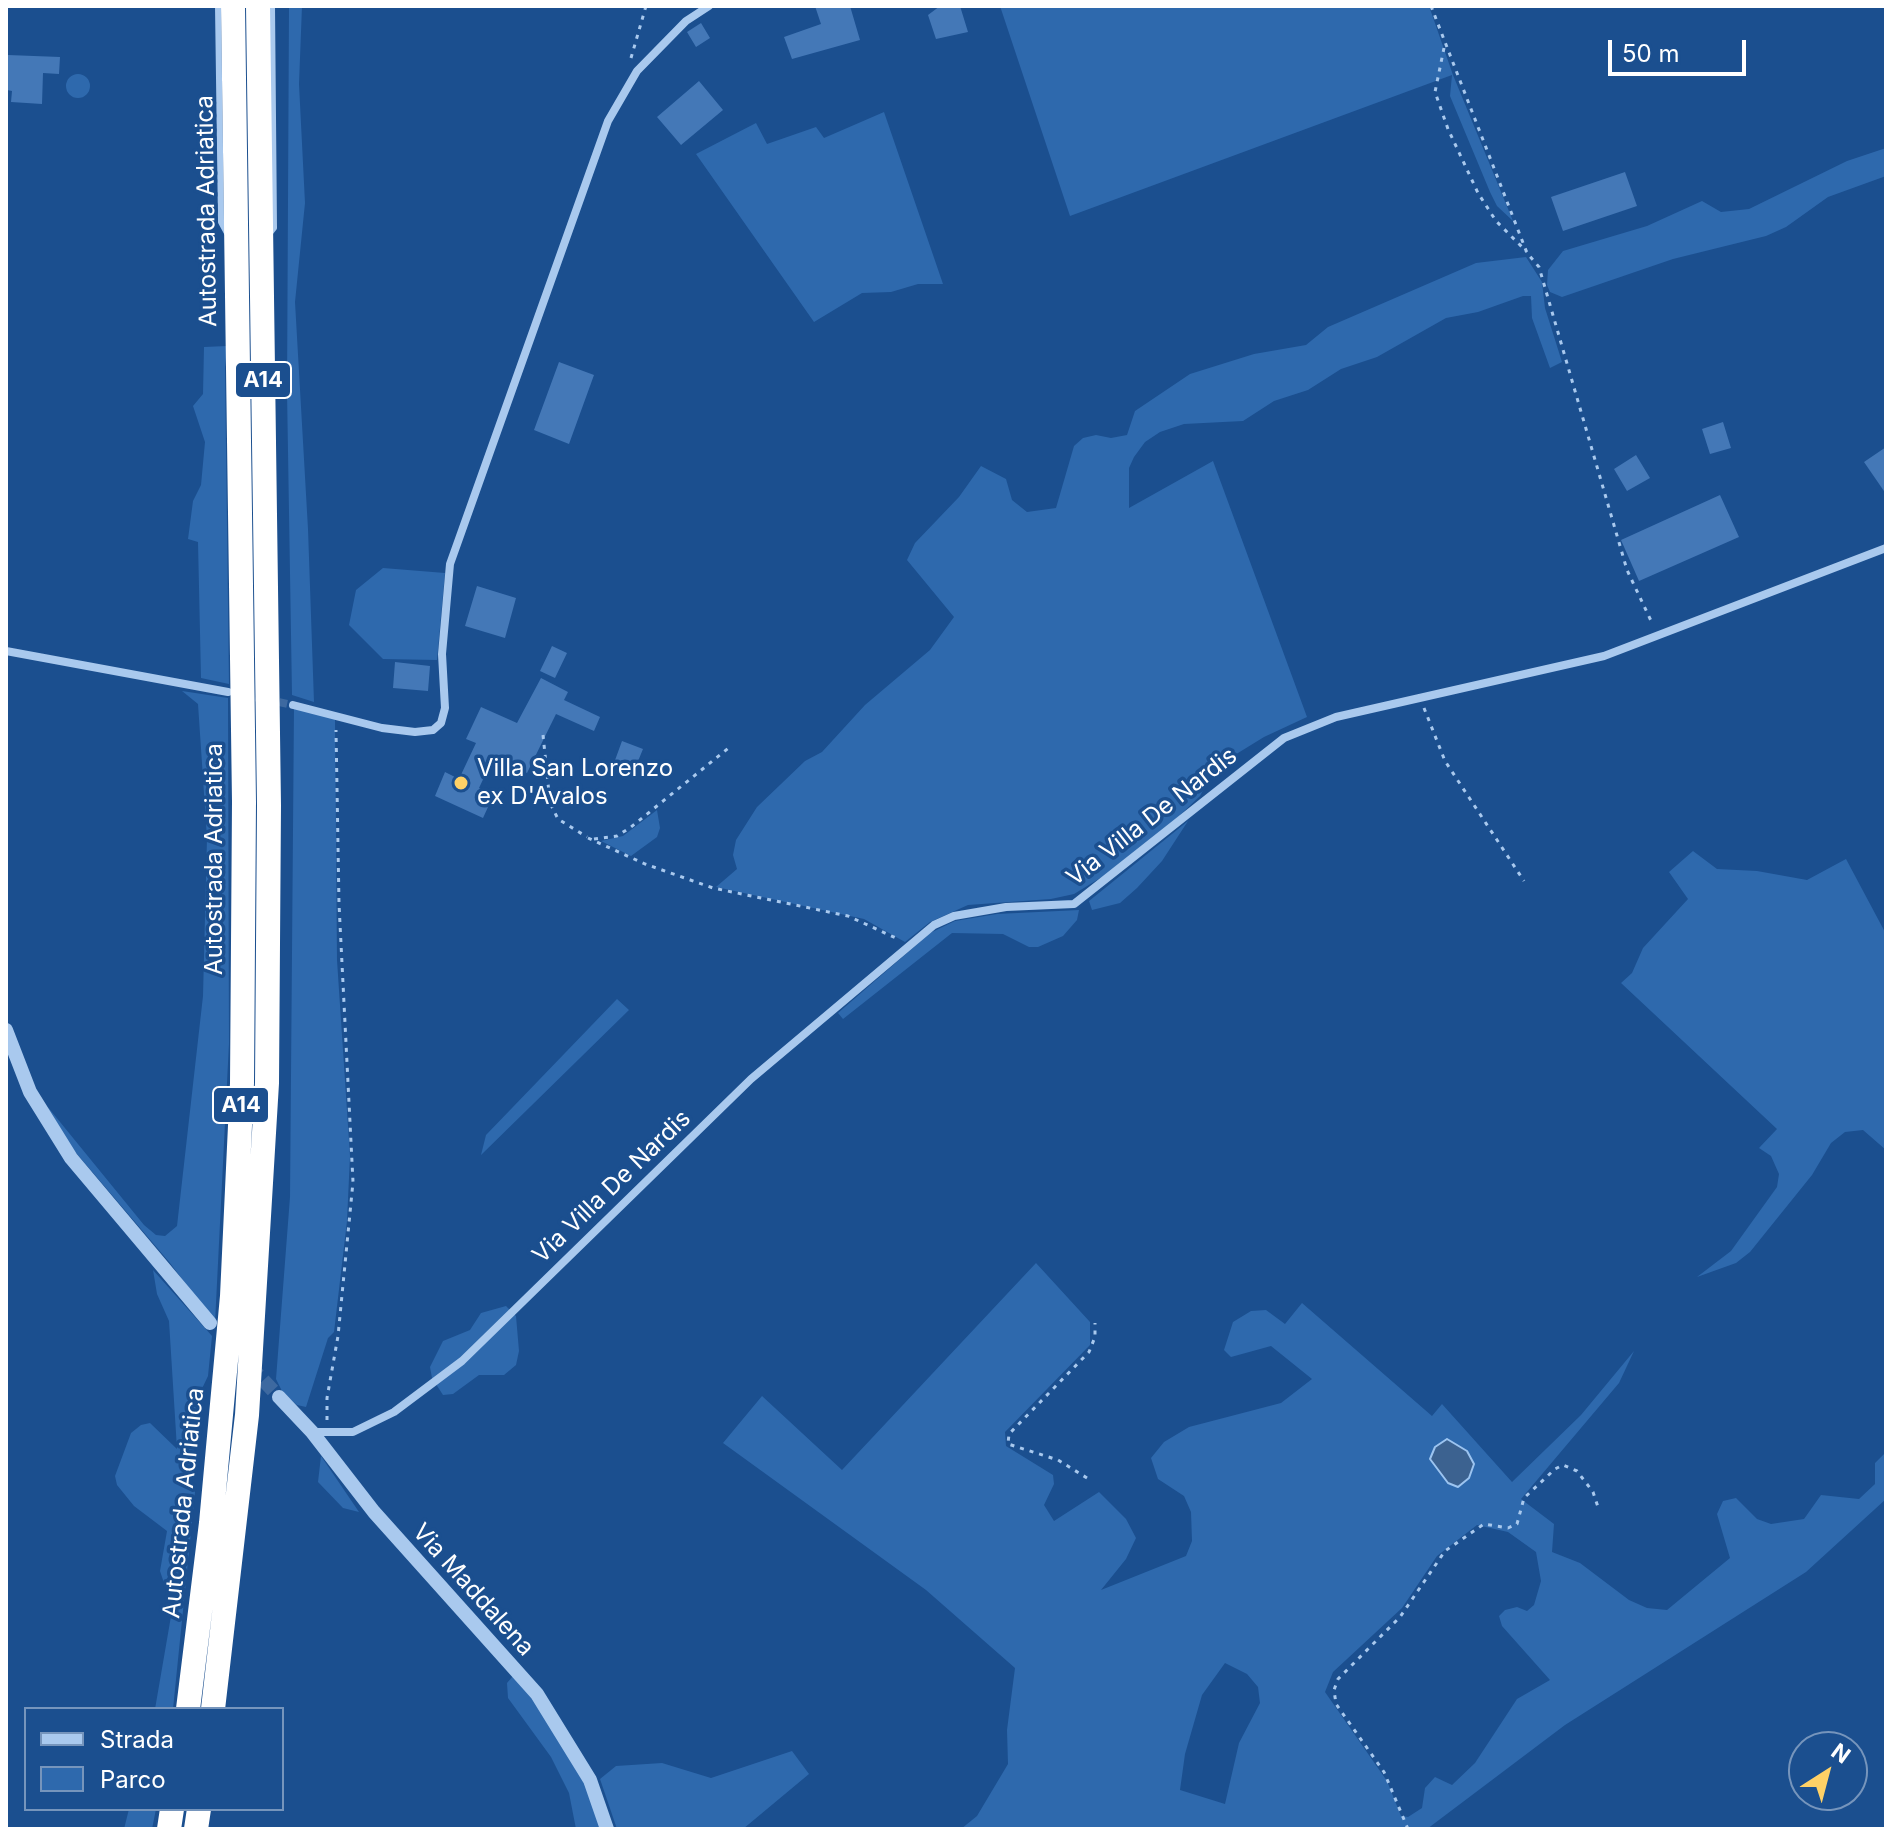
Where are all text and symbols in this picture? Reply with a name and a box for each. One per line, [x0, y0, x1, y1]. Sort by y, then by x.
scale bar [1612, 24, 1750, 74]
text: 50 m [1622, 39, 1680, 68]
street label: Autostrada Adriatica [191, 95, 223, 327]
road number: A14 [235, 362, 291, 398]
street label: Via Villa De Nardis [1061, 742, 1243, 892]
street label: Autostrada Adriatica [201, 743, 229, 975]
place label: Villa San Lorenzo ex D'Avalos [477, 755, 673, 811]
marker: Villa San Lorenzo ex D'Avalos [452, 774, 470, 792]
road number: A14 [213, 1087, 269, 1123]
street label: Via Villa De Nardis [527, 1104, 697, 1270]
street label: Autostrada Adriatica [158, 1386, 210, 1620]
street label: Via Maddalena [406, 1518, 540, 1662]
legend [24, 1707, 284, 1811]
text: Strada [100, 1725, 174, 1754]
north arrow [1788, 1731, 1868, 1811]
text: N [1827, 1738, 1855, 1769]
text: Parco [100, 1765, 166, 1794]

